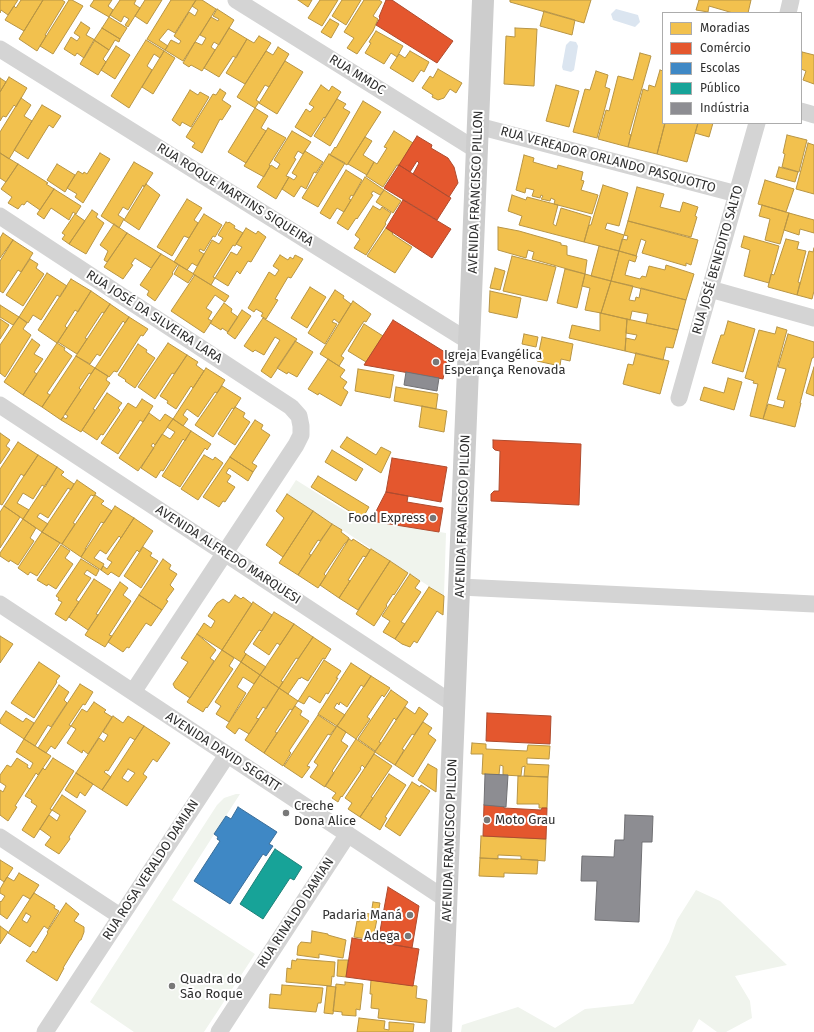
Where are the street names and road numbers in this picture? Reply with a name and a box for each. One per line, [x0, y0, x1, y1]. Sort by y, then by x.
street label: RUA MMDC [326, 52, 388, 98]
street label: AVENIDA FRANCISCO PILLON [465, 110, 487, 274]
street label: RUA VEREADOR ORLANDO PASQUOTTO [499, 124, 717, 196]
street label: RUA ROQUE MARTINS SIQUEIRA [154, 140, 316, 250]
street label: RUA JOSÉ BENEDITO SALTO [689, 184, 747, 336]
street label: RUA JOSÉ DA SILVEIRA LARA [83, 267, 225, 367]
street label: AVENIDA FRANCISCO PILLON [452, 434, 474, 598]
street label: AVENIDA ALFREDO MARQUESI [153, 502, 303, 608]
street label: AVENIDA DAVID SEGATT [163, 709, 283, 795]
street label: AVENIDA FRANCISCO PILLON [439, 758, 461, 922]
street label: RUA ROSA VERALDO DAMIAN [100, 797, 202, 943]
street label: RUA RINALDO DAMIAN [254, 855, 338, 971]

